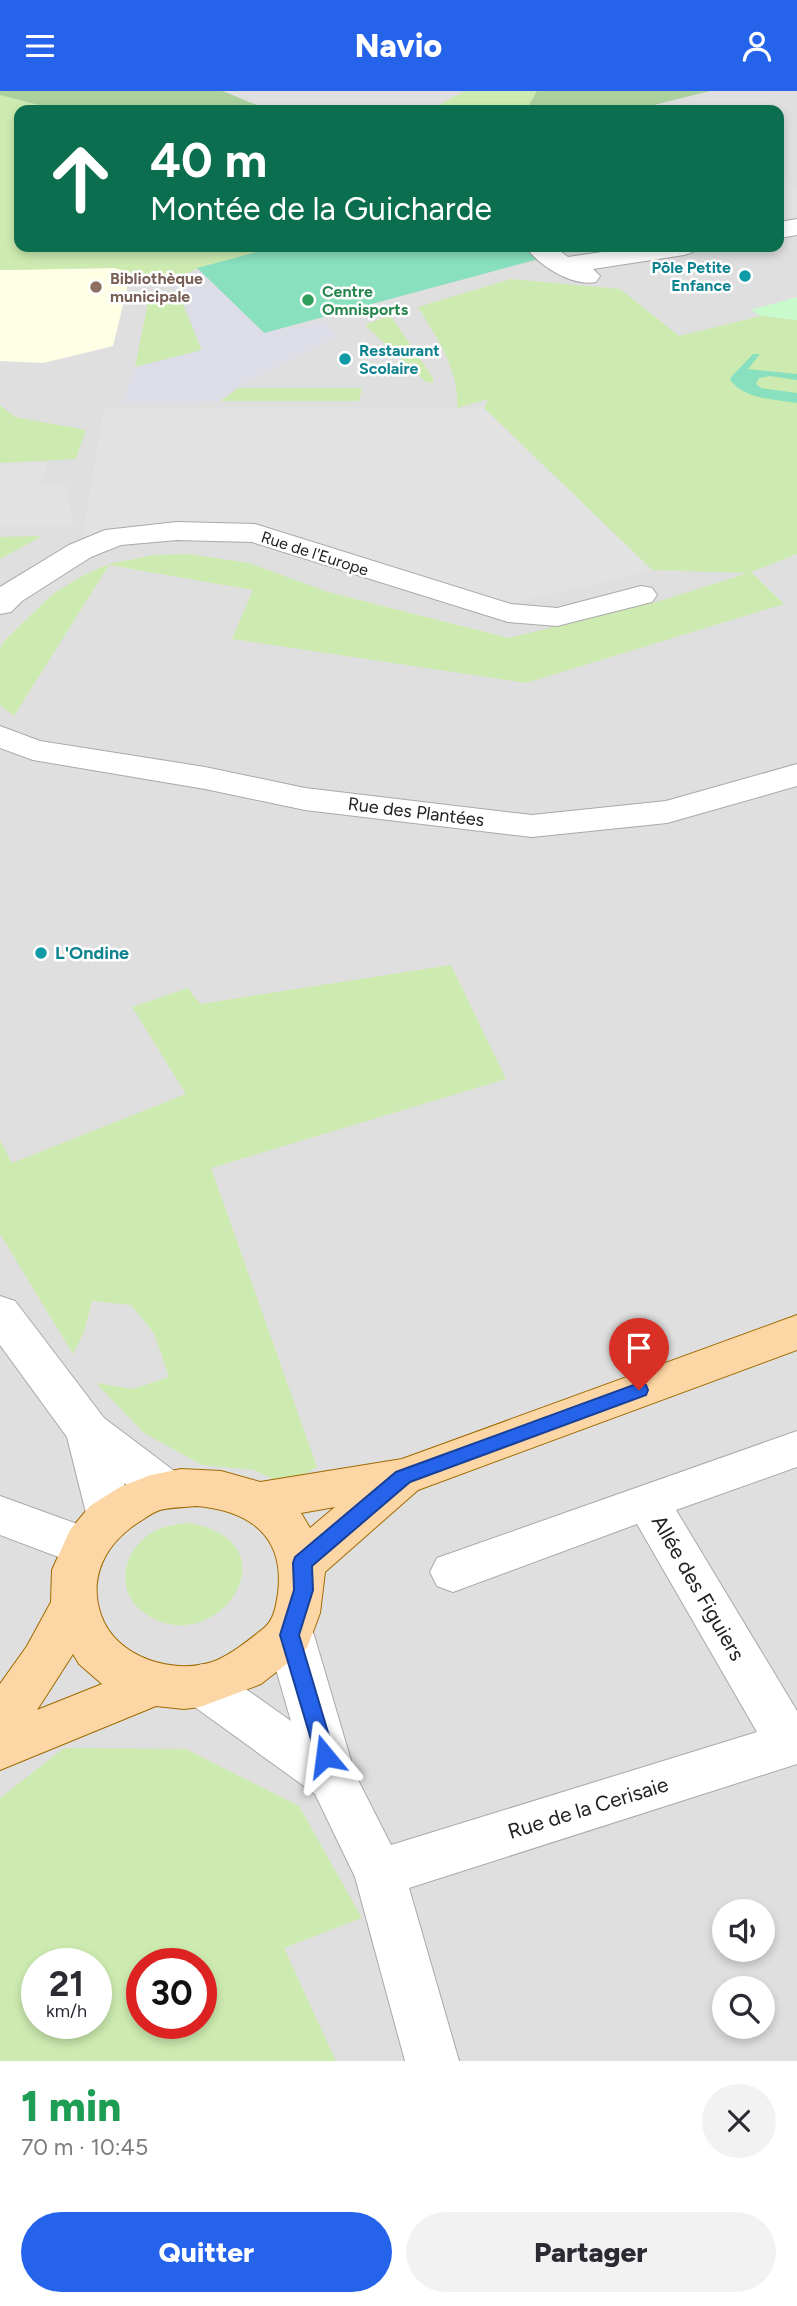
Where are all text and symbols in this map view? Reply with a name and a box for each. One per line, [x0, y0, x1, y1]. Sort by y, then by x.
icon: menu [21, 27, 59, 65]
text: Navio [355, 27, 442, 65]
icon: person [738, 27, 776, 65]
text: 40 m [150, 130, 267, 189]
icon: ahead [35, 133, 126, 224]
text: Montée de la Guicharde [150, 190, 492, 228]
place label: Pôle Petite Enfance [651, 258, 731, 295]
marker: Pôle Petite Enfance [737, 268, 753, 284]
place label: Bibliothèque municipale [110, 269, 203, 306]
marker: Bibliothèque municipale [88, 279, 104, 295]
place label: Centre Omnisports [322, 282, 409, 319]
marker: Centre Omnisports [300, 292, 316, 308]
place label: Restaurant Scolaire [359, 341, 440, 378]
marker: Restaurant Scolaire [337, 351, 353, 367]
street label: Rue de l'Europe [259, 527, 371, 580]
street label: Rue des Plantées [347, 793, 485, 831]
place label: L'Ondine [55, 942, 129, 964]
marker: L'Ondine [33, 945, 49, 961]
pin [609, 1318, 669, 1390]
icon: arrive [620, 1329, 658, 1367]
street label: Allée des Figuiers [647, 1511, 750, 1665]
position arrow [288, 1719, 362, 1793]
street label: Rue de la Cerisaie [505, 1771, 671, 1844]
map controls [712, 1899, 775, 2039]
button: sound [712, 1899, 775, 1962]
speed limit sign: 30 [126, 1948, 217, 2039]
text: 21 [49, 1963, 84, 2005]
button: search [712, 1976, 775, 2039]
text: km/h [46, 2000, 87, 2022]
text: 1 min [21, 2081, 121, 2132]
button: close [702, 2084, 776, 2158]
text: 70 m · 10:45 [21, 2133, 148, 2161]
button: Quitter [21, 2212, 392, 2292]
button: Partager [406, 2212, 776, 2292]

